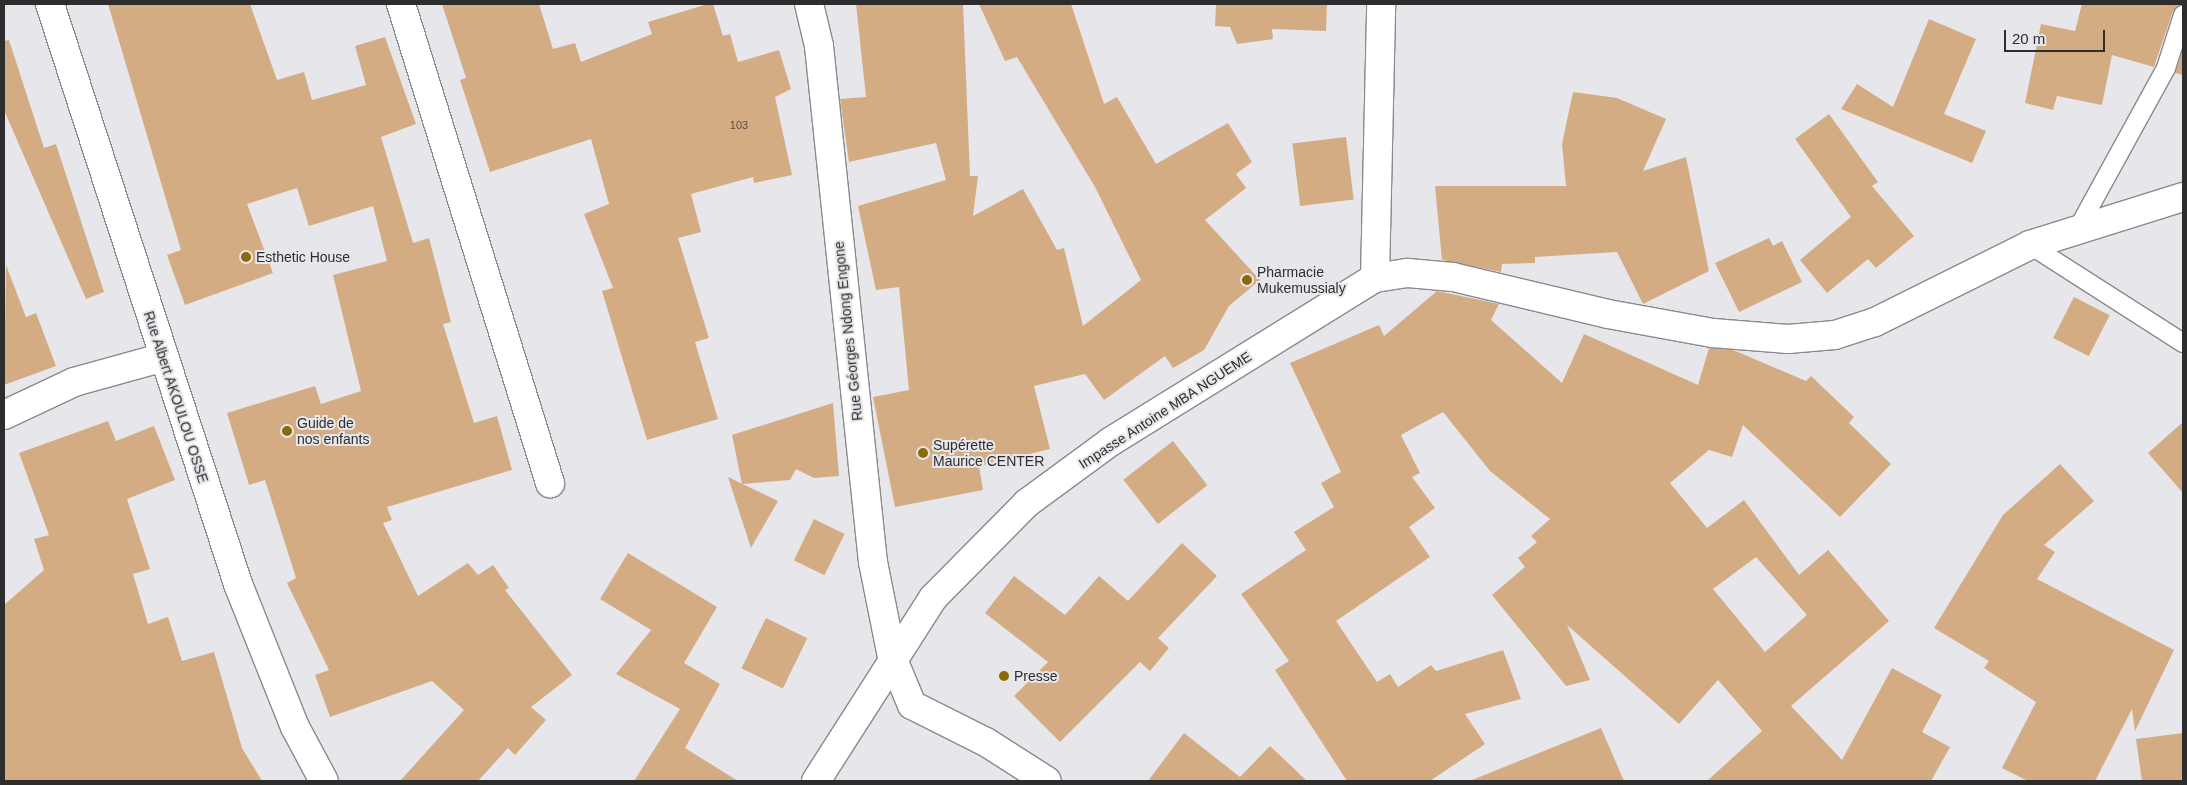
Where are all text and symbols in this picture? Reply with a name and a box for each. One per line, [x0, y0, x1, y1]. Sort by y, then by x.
scale bar [2007, 20, 2108, 52]
text: 20 m [2012, 30, 2045, 47]
house number: 103 [730, 118, 748, 132]
street label: Rue Géorges Ndong Engone [830, 240, 866, 422]
place label: Esthetic House [256, 249, 350, 265]
marker: Esthetic House [240, 251, 252, 263]
place label: Pharmacie Mukemussialy [1257, 264, 1346, 296]
marker: Pharmacie Mukemussialy [1241, 274, 1253, 286]
street label: Rue Albert AKOULOU OSSE [140, 308, 212, 486]
street label: Impasse Antoine MBA NGUEME [1075, 347, 1255, 473]
place label: Guide de nos enfants [297, 415, 369, 448]
marker: Guide de nos enfants [281, 425, 293, 437]
place label: Supérette Maurice CENTER [933, 437, 1044, 470]
marker: Supérette Maurice CENTER [917, 447, 929, 459]
place label: Presse [1014, 668, 1058, 684]
marker: Presse [998, 670, 1010, 682]

